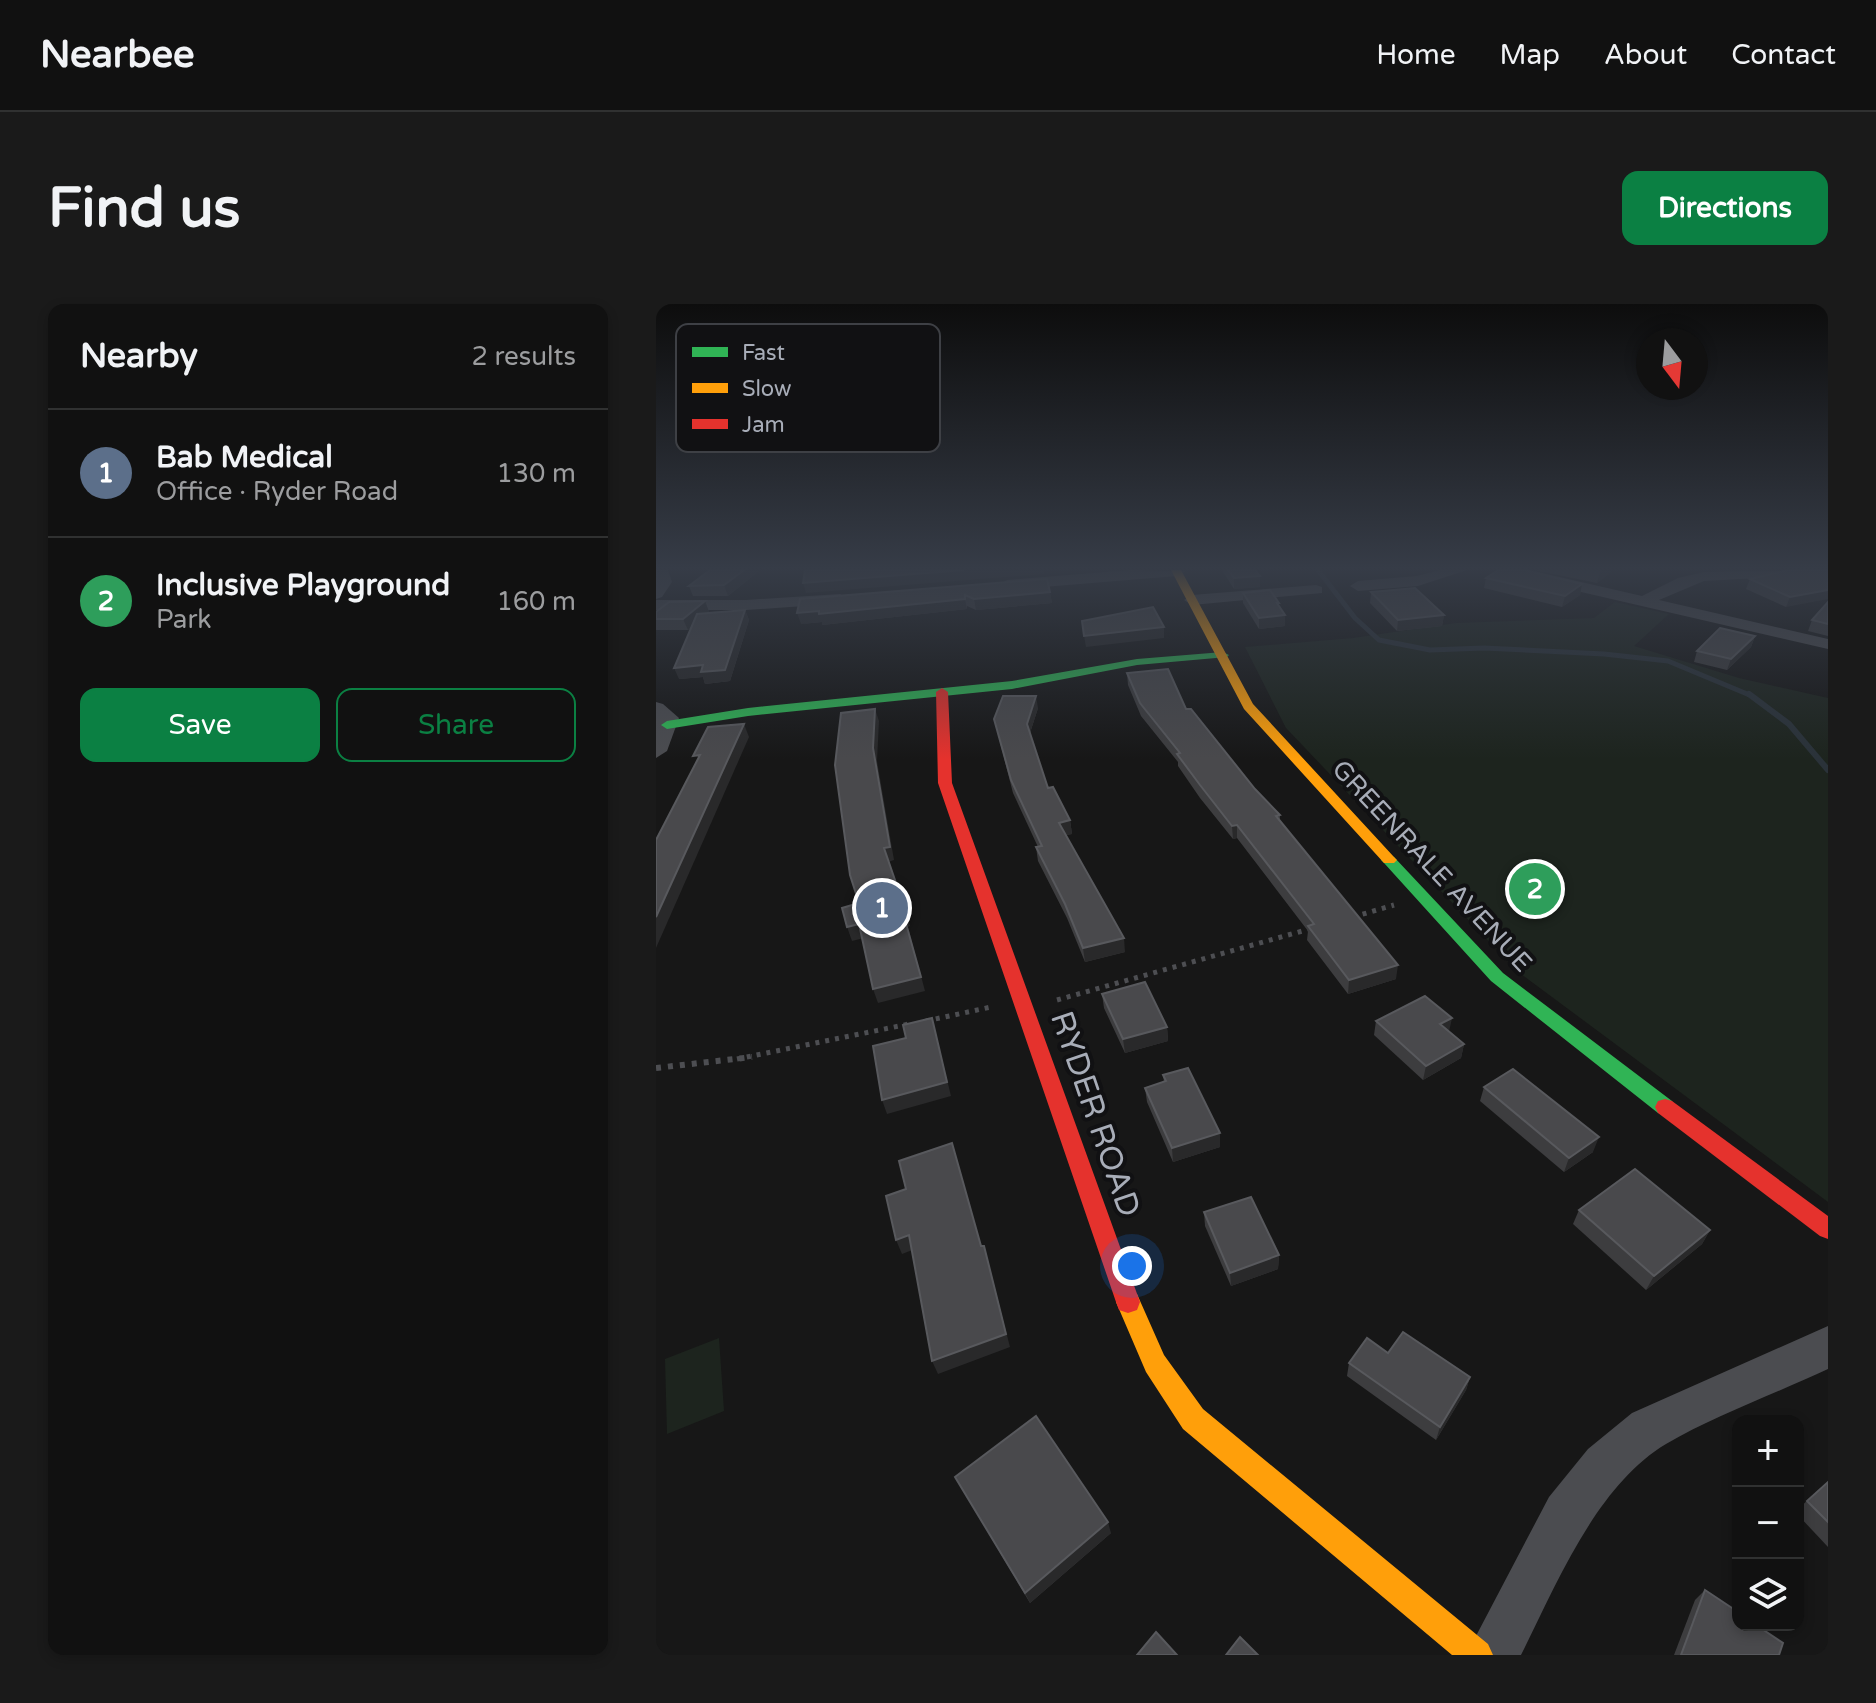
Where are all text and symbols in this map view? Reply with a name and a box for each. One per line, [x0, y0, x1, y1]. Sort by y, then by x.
text: Nearbee [40, 32, 194, 78]
text: Home [1376, 38, 1456, 72]
text: Map [1500, 38, 1560, 72]
text: About [1604, 38, 1687, 72]
text: Contact [1731, 38, 1836, 72]
button: Directions [1622, 171, 1828, 245]
text: Find us [48, 175, 240, 242]
legend [676, 324, 940, 452]
north arrow [1636, 328, 1708, 400]
text: Nearby [80, 336, 198, 377]
text: Fast [742, 340, 785, 366]
text: 2 results [471, 341, 576, 372]
text: Slow [742, 376, 792, 402]
text: Jam [742, 412, 785, 438]
text: Bab Medical [156, 439, 333, 476]
text: 1 [98, 458, 114, 489]
text: 130 m [496, 458, 576, 489]
text: Office · Ryder Road [156, 476, 398, 507]
text: Inclusive Playground [156, 567, 450, 604]
text: 2 [98, 586, 114, 617]
text: 160 m [496, 586, 576, 617]
text: Park [156, 604, 212, 635]
button: Save [80, 688, 320, 762]
button: Share [336, 688, 576, 762]
street label: GREENRALE AVENUE [1326, 754, 1538, 978]
pin: 2 [1509, 859, 1561, 919]
pin: 1 [856, 878, 908, 938]
street label: RYDER ROAD [1042, 1006, 1148, 1222]
your location [1112, 1246, 1152, 1286]
map controls [1732, 1415, 1804, 1631]
button: + [1732, 1415, 1804, 1487]
button: − [1732, 1487, 1804, 1559]
button: layers [1732, 1559, 1804, 1631]

